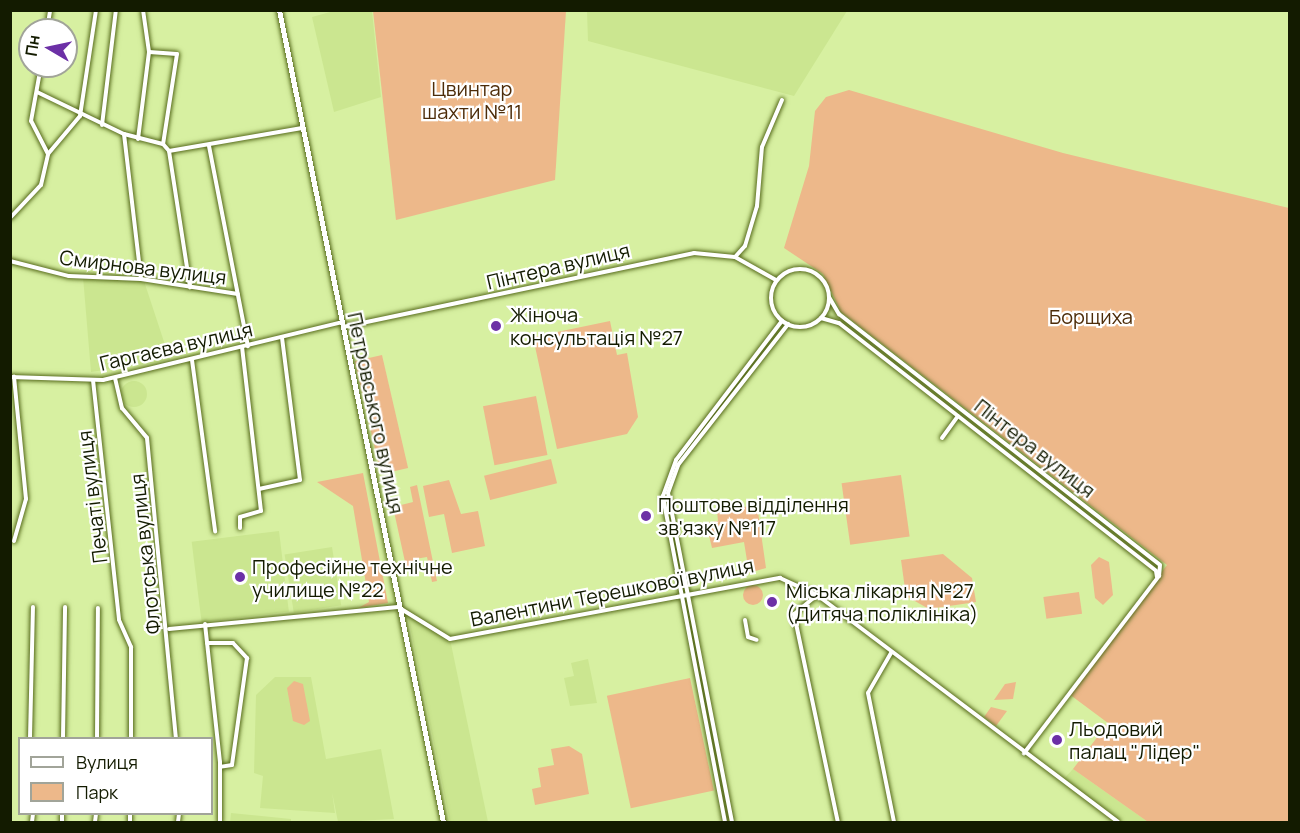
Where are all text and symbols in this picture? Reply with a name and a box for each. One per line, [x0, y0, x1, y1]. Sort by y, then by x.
north arrow [18, 18, 78, 78]
text: Пн [20, 33, 45, 58]
park label: Цвинтар шахти №11 [422, 76, 522, 123]
street label: Пінтера вулиця [484, 238, 632, 294]
street label: Смирнова вулиця [58, 245, 228, 289]
place label: Жіноча консультація №27 [510, 302, 683, 349]
park label: Борщиха [1049, 304, 1133, 328]
street label: Петровського вулиця [343, 310, 409, 516]
street label: Гаргаєва вулиця [97, 317, 255, 375]
marker: Жіноча консультація №27 [487, 317, 505, 335]
street label: Пінтера вулиця [970, 394, 1100, 502]
street label: Печаті вулиця [72, 429, 112, 565]
street label: Флотська вулиця [125, 473, 165, 635]
place label: Поштове відділення зв'язку №117 [658, 492, 849, 539]
marker: Поштове відділення зв'язку №117 [639, 509, 653, 523]
street label: Валентини Терешкової вулиця [468, 553, 756, 631]
place label: Професійне технічне училище №22 [252, 554, 453, 601]
marker: Професійне технічне училище №22 [233, 570, 247, 584]
place label: Міська лікарня №27 (Дитяча поліклініка) [786, 578, 978, 625]
marker: Міська лікарня №27 (Дитяча поліклініка) [763, 593, 781, 611]
place label: Льодовий палац "Лідер" [1069, 716, 1200, 763]
marker: Льодовий палац "Лідер" [1050, 733, 1064, 747]
legend [18, 737, 213, 815]
text: Вулиця [76, 750, 138, 774]
text: Парк [76, 780, 118, 804]

